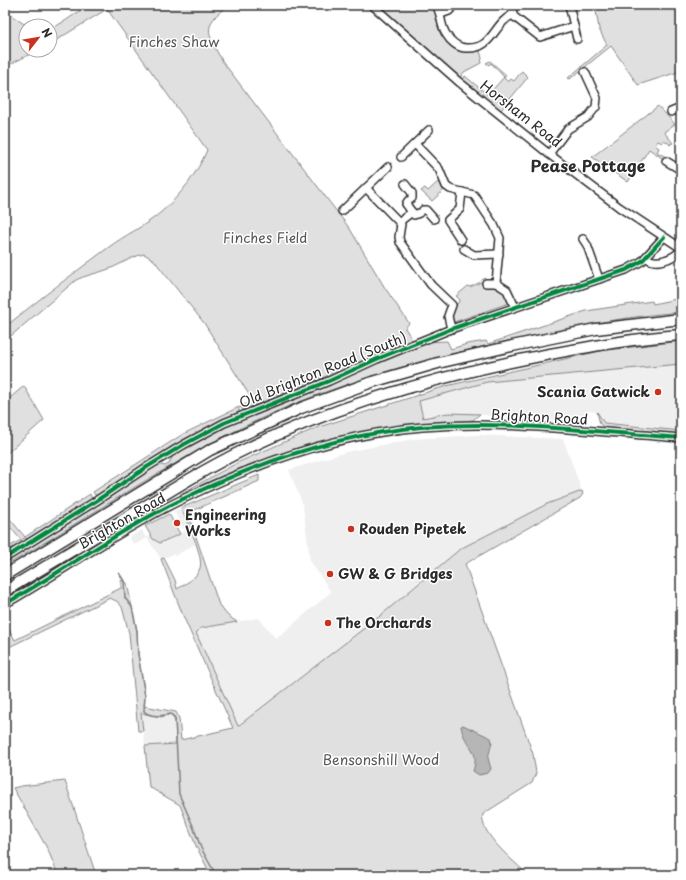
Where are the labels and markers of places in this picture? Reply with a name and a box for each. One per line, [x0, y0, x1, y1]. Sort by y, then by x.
place label: Scania Gatwick [537, 381, 651, 402]
marker: Scania Gatwick [653, 387, 663, 397]
place label: Engineering Works [185, 504, 266, 541]
marker: Engineering Works [172, 518, 182, 528]
place label: Rouden Pipetek [359, 518, 467, 539]
marker: Rouden Pipetek [346, 524, 356, 534]
place label: GW & G Bridges [338, 563, 453, 584]
marker: GW & G Bridges [325, 569, 335, 579]
place label: The Orchards [336, 612, 432, 633]
marker: The Orchards [323, 618, 333, 628]

